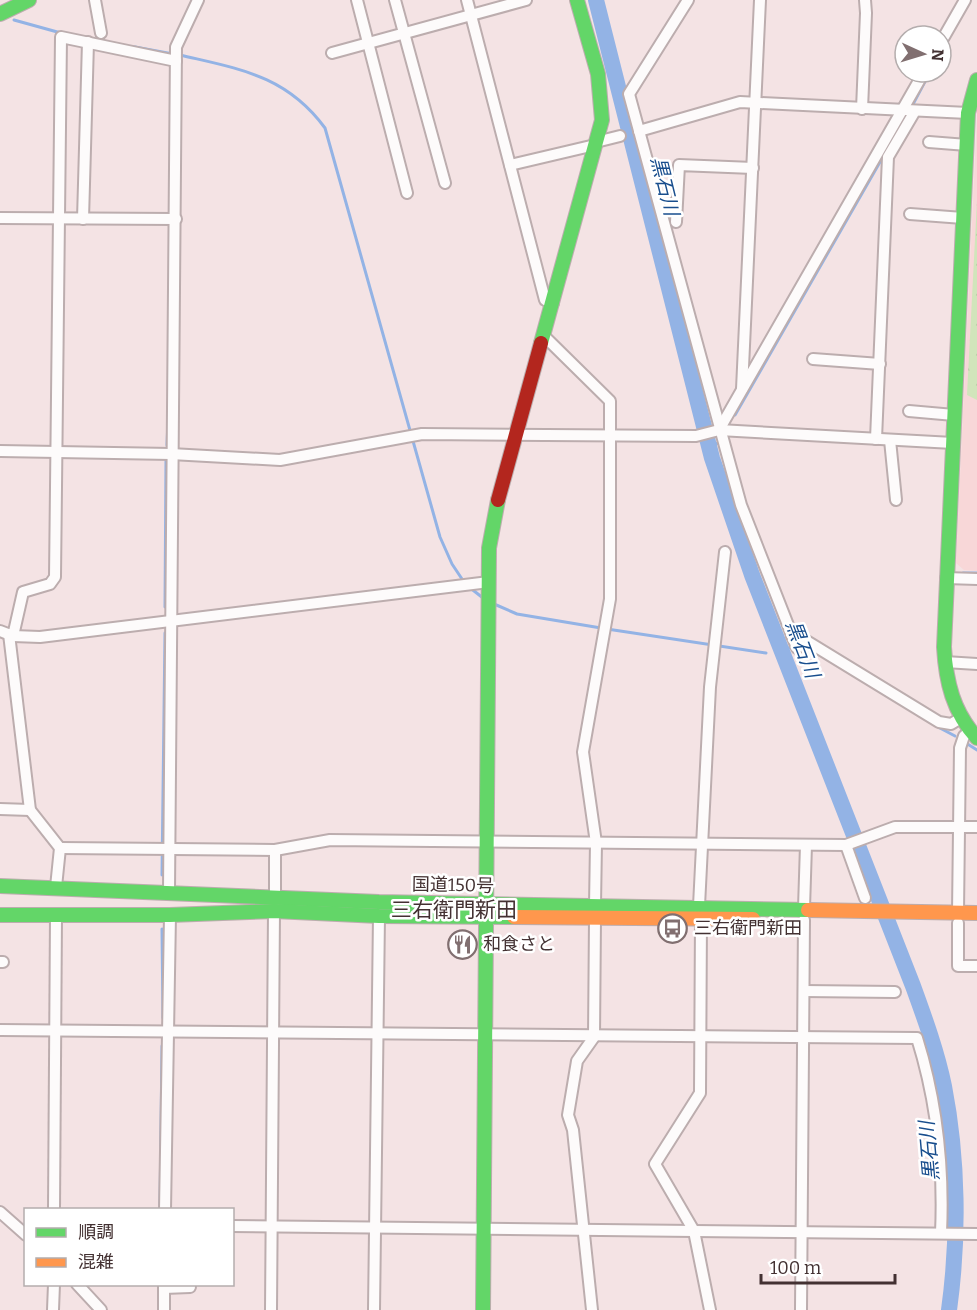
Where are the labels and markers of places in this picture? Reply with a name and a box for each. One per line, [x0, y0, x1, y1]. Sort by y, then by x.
bus stop icon: 三右衛門新田 [657, 912, 689, 944]
place label: 三右衛門新田 [694, 917, 802, 939]
restaurant icon: 和食さと [446, 928, 478, 960]
place label: 和食さと [483, 933, 555, 955]

